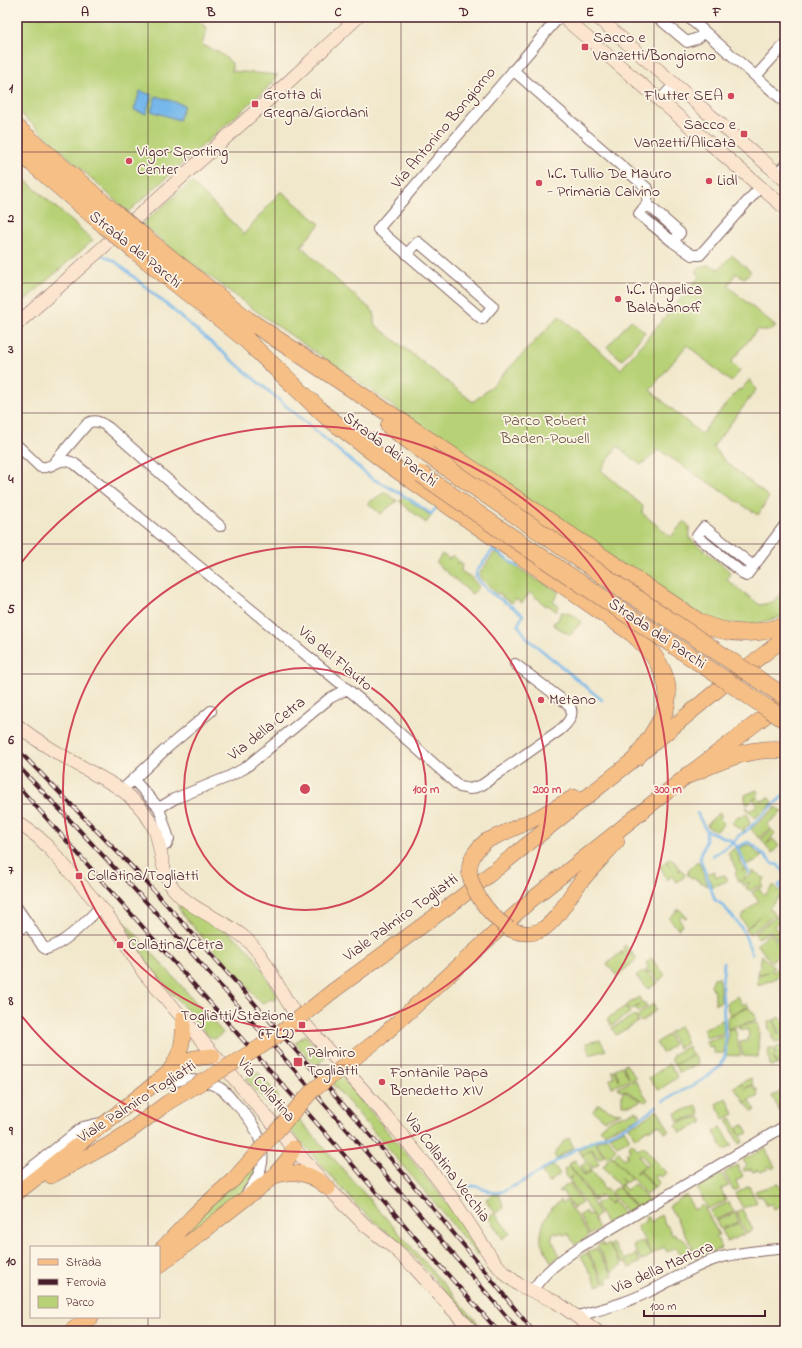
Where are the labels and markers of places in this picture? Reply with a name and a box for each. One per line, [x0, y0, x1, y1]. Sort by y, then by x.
place label: Sacco e Vanzetti/Bongiorno [592, 26, 716, 68]
marker: Sacco e Vanzetti/Bongiorno [580, 42, 590, 52]
place label: Grotta di Gregna/Giordani [263, 83, 369, 125]
place label: Flutter SEA [643, 84, 723, 108]
marker: Flutter SEA [726, 91, 736, 101]
marker: Grotta di Gregna/Giordani [250, 99, 260, 109]
place label: Sacco e Vanzetti/Alicata [633, 113, 737, 155]
marker: Sacco e Vanzetti/Alicata [739, 129, 749, 139]
place label: Vigor Sporting Center [136, 140, 228, 182]
marker: Vigor Sporting Center [124, 156, 134, 166]
place label: I.C. Tullio De Mauro - Primaria Calvino [547, 162, 672, 204]
place label: Lidl [717, 169, 738, 193]
marker: Lidl [704, 176, 714, 186]
marker: I.C. Tullio De Mauro - Primaria Calvino [534, 178, 544, 188]
place label: I.C. Angelica Balabanoff [625, 278, 703, 320]
marker: I.C. Angelica Balabanoff [613, 294, 623, 304]
place label: Metano [549, 688, 596, 712]
marker: Metano [536, 695, 546, 705]
centre of rings [298, 782, 312, 796]
place label: Collatina/Togliatti [87, 864, 199, 888]
marker: Collatina/Togliatti [74, 871, 84, 881]
place label: Collatina/Cetra [128, 933, 223, 957]
marker: Collatina/Cetra [115, 940, 125, 950]
place label: Togliatti/Stazione (FL2) [181, 1004, 295, 1046]
marker: Togliatti/Stazione (FL2) [297, 1020, 307, 1030]
place label: Palmiro Togliatti [307, 1041, 358, 1083]
marker: Palmiro Togliatti [292, 1056, 304, 1068]
place label: Fontanile Papa Benedetto XIV [389, 1061, 488, 1103]
marker: Fontanile Papa Benedetto XIV [377, 1077, 387, 1087]

